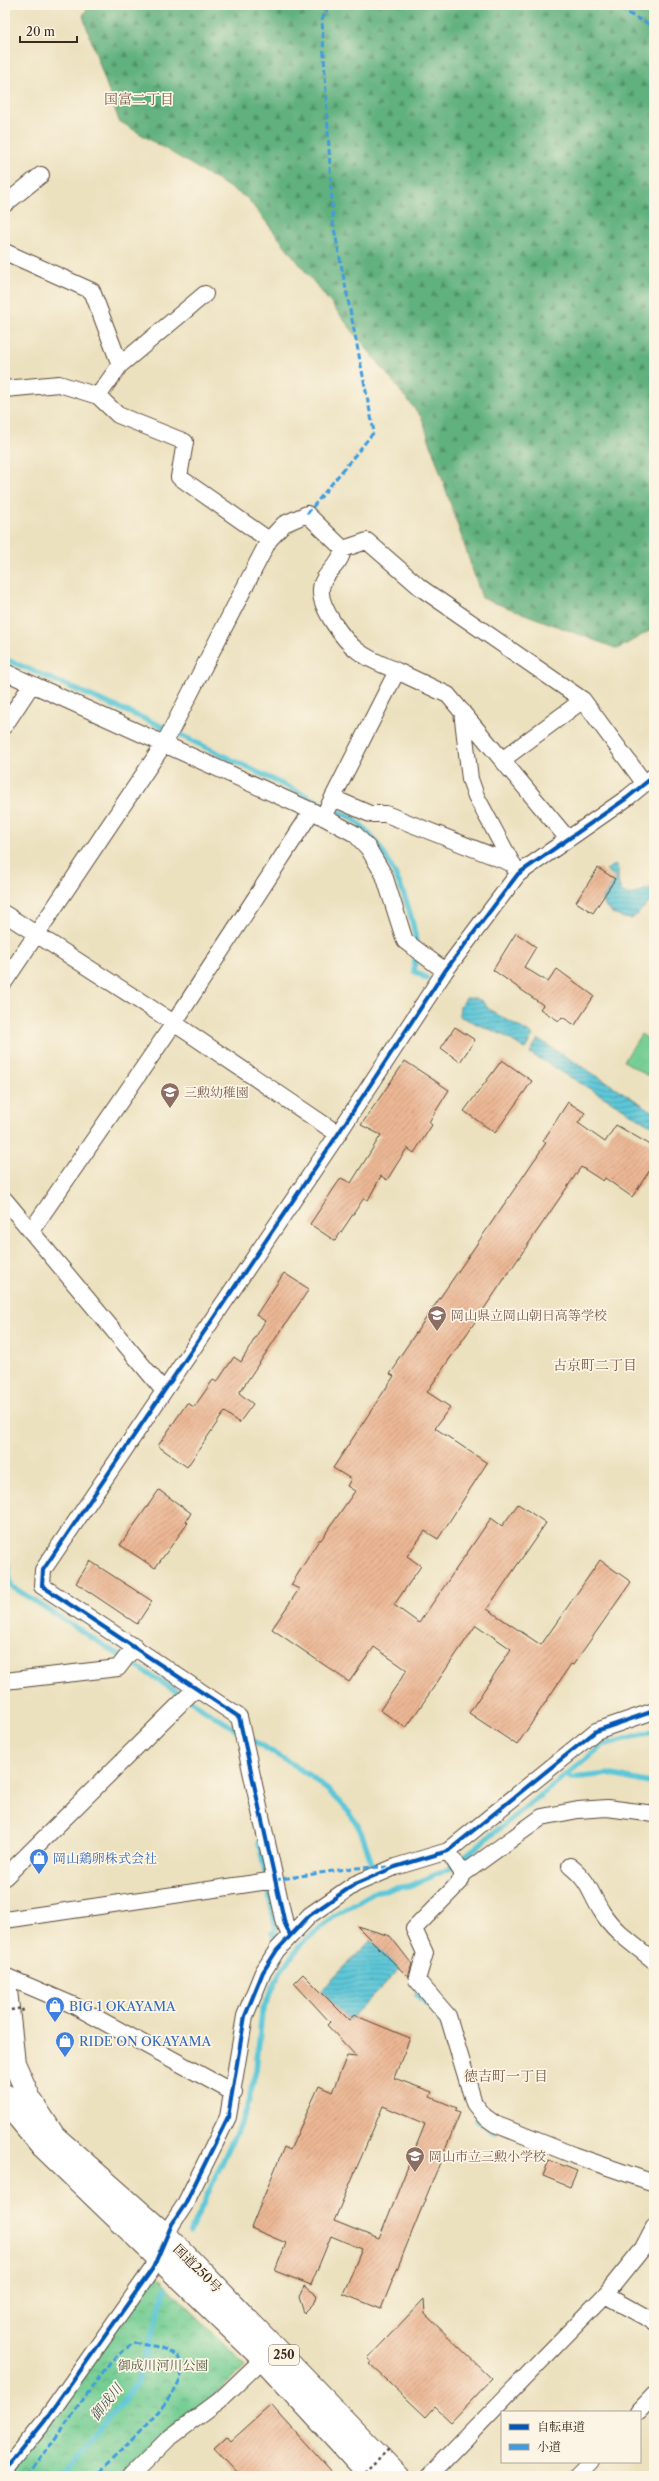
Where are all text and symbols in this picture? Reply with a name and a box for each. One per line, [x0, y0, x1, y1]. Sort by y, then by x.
scale bar [20, 18, 77, 44]
text: 20 m [26, 24, 55, 39]
district label: 国富二丁目 [104, 90, 174, 108]
school or university icon: 三勲幼稚園 [159, 1081, 181, 1109]
place label: 三勲幼稚園 [184, 1084, 249, 1100]
school or university icon: 岡山県立岡山朝日高等学校 [426, 1304, 448, 1332]
place label: 岡山県立岡山朝日高等学校 [451, 1307, 607, 1323]
district label: 古京町二丁目 [553, 1356, 637, 1374]
shop icon: 岡山鶏卵株式会社 [28, 1847, 50, 1875]
place label: 岡山鶏卵株式会社 [53, 1850, 157, 1866]
shop icon: BIG 1 OKAYAMA [44, 1995, 66, 2023]
place label: BIG 1 OKAYAMA [69, 1998, 176, 2014]
shop icon: RIDE ON OKAYAMA [54, 2030, 76, 2058]
place label: RIDE ON OKAYAMA [79, 2033, 212, 2049]
district label: 徳吉町一丁目 [464, 2067, 548, 2085]
school or university icon: 岡山市立三勲小学校 [404, 2145, 426, 2173]
place label: 岡山市立三勲小学校 [429, 2148, 546, 2164]
street label: 国道250号 [171, 2241, 225, 2295]
road number: 250 [269, 2345, 299, 2365]
park label: 御成川河川公園 [117, 2357, 209, 2373]
water label: 御成川 [86, 2378, 127, 2424]
legend [501, 2411, 641, 2463]
text: 自転車道 [537, 2419, 585, 2434]
text: 小道 [537, 2439, 561, 2454]

